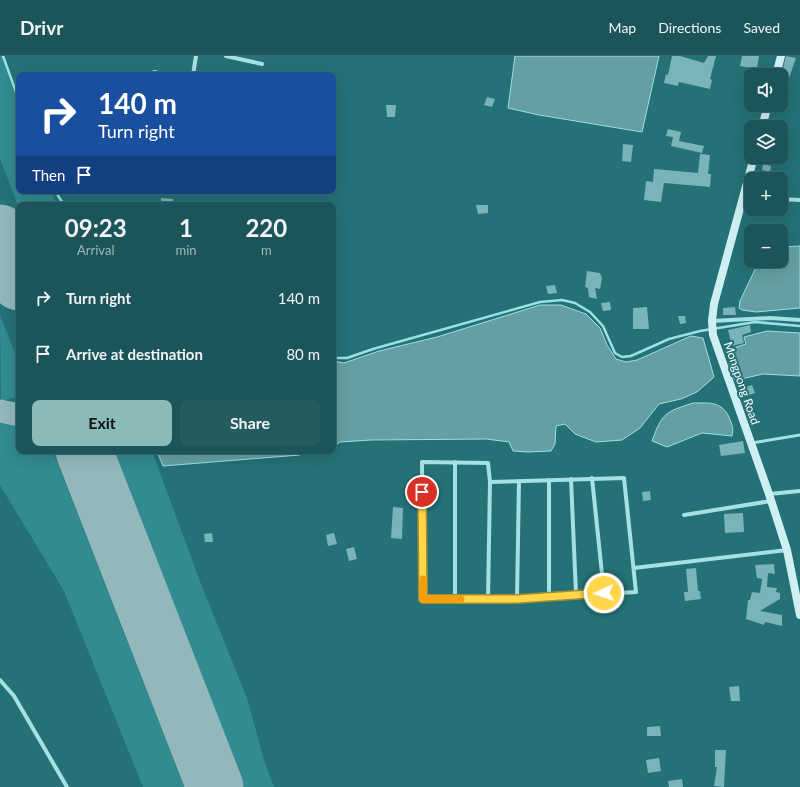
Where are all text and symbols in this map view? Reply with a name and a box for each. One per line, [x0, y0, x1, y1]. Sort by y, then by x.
text: Drivr [20, 16, 63, 39]
text: Map [609, 19, 636, 36]
text: Directions [658, 19, 721, 36]
text: Saved [743, 19, 780, 36]
map controls [744, 68, 788, 268]
button: sound [744, 68, 788, 112]
text: 140 m [98, 86, 177, 120]
icon: right [32, 88, 84, 140]
text: Turn right [98, 120, 175, 142]
button: layers [744, 120, 788, 164]
icon: arrive [73, 164, 95, 186]
text: Then [32, 166, 65, 184]
button: + [744, 172, 788, 216]
text: 09:23 [65, 213, 127, 242]
text: 1 [179, 213, 193, 242]
text: 220 [245, 213, 287, 242]
button: − [744, 224, 788, 268]
text: Arrival [77, 242, 114, 258]
text: min [176, 242, 197, 258]
text: m [261, 242, 272, 258]
icon: right [32, 287, 54, 309]
text: Turn right [66, 289, 131, 307]
text: 140 m [278, 289, 320, 307]
street label: Mongpong Road [721, 339, 763, 427]
icon: arrive [32, 343, 54, 365]
text: Arrive at destination [66, 345, 203, 363]
text: 80 m [286, 345, 320, 363]
button: Exit [32, 400, 172, 446]
button: Share [180, 400, 320, 446]
pin [405, 475, 439, 509]
icon: arrive [411, 481, 433, 503]
position arrow [583, 572, 625, 614]

